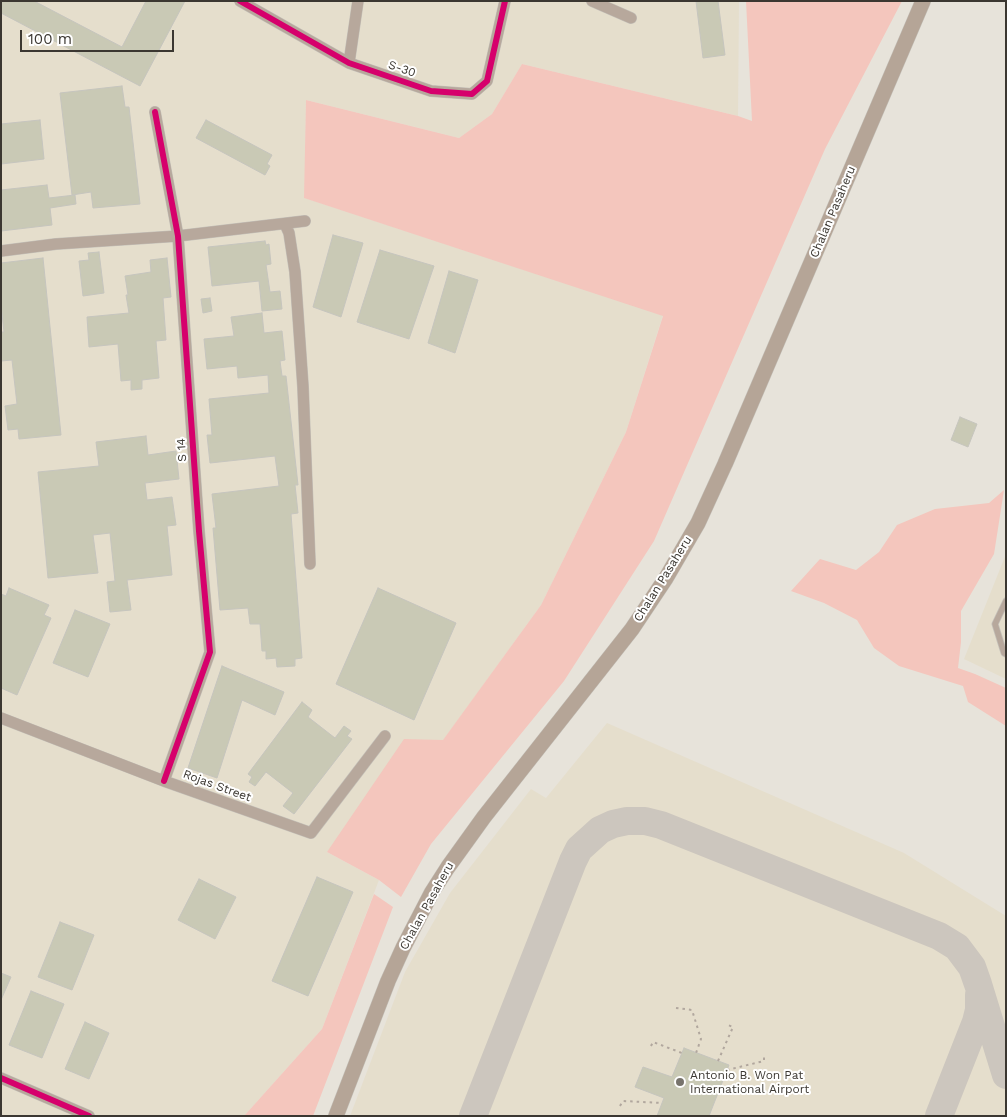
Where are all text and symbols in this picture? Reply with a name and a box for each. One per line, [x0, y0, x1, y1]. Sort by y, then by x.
scale bar [22, 20, 176, 52]
text: 100 m [28, 30, 72, 48]
street label: S-30 [386, 58, 418, 80]
street label: Chalan Pasaheru [807, 164, 859, 260]
street label: S 14 [174, 438, 190, 462]
street label: Chalan Pasaheru [631, 533, 695, 625]
street label: Rojas Street [181, 767, 253, 805]
street label: Chalan Pasaheru [397, 860, 457, 952]
place label: Antonio B. Won Pat International Airport [690, 1068, 809, 1096]
marker: Antonio B. Won Pat International Airport [674, 1076, 686, 1088]

